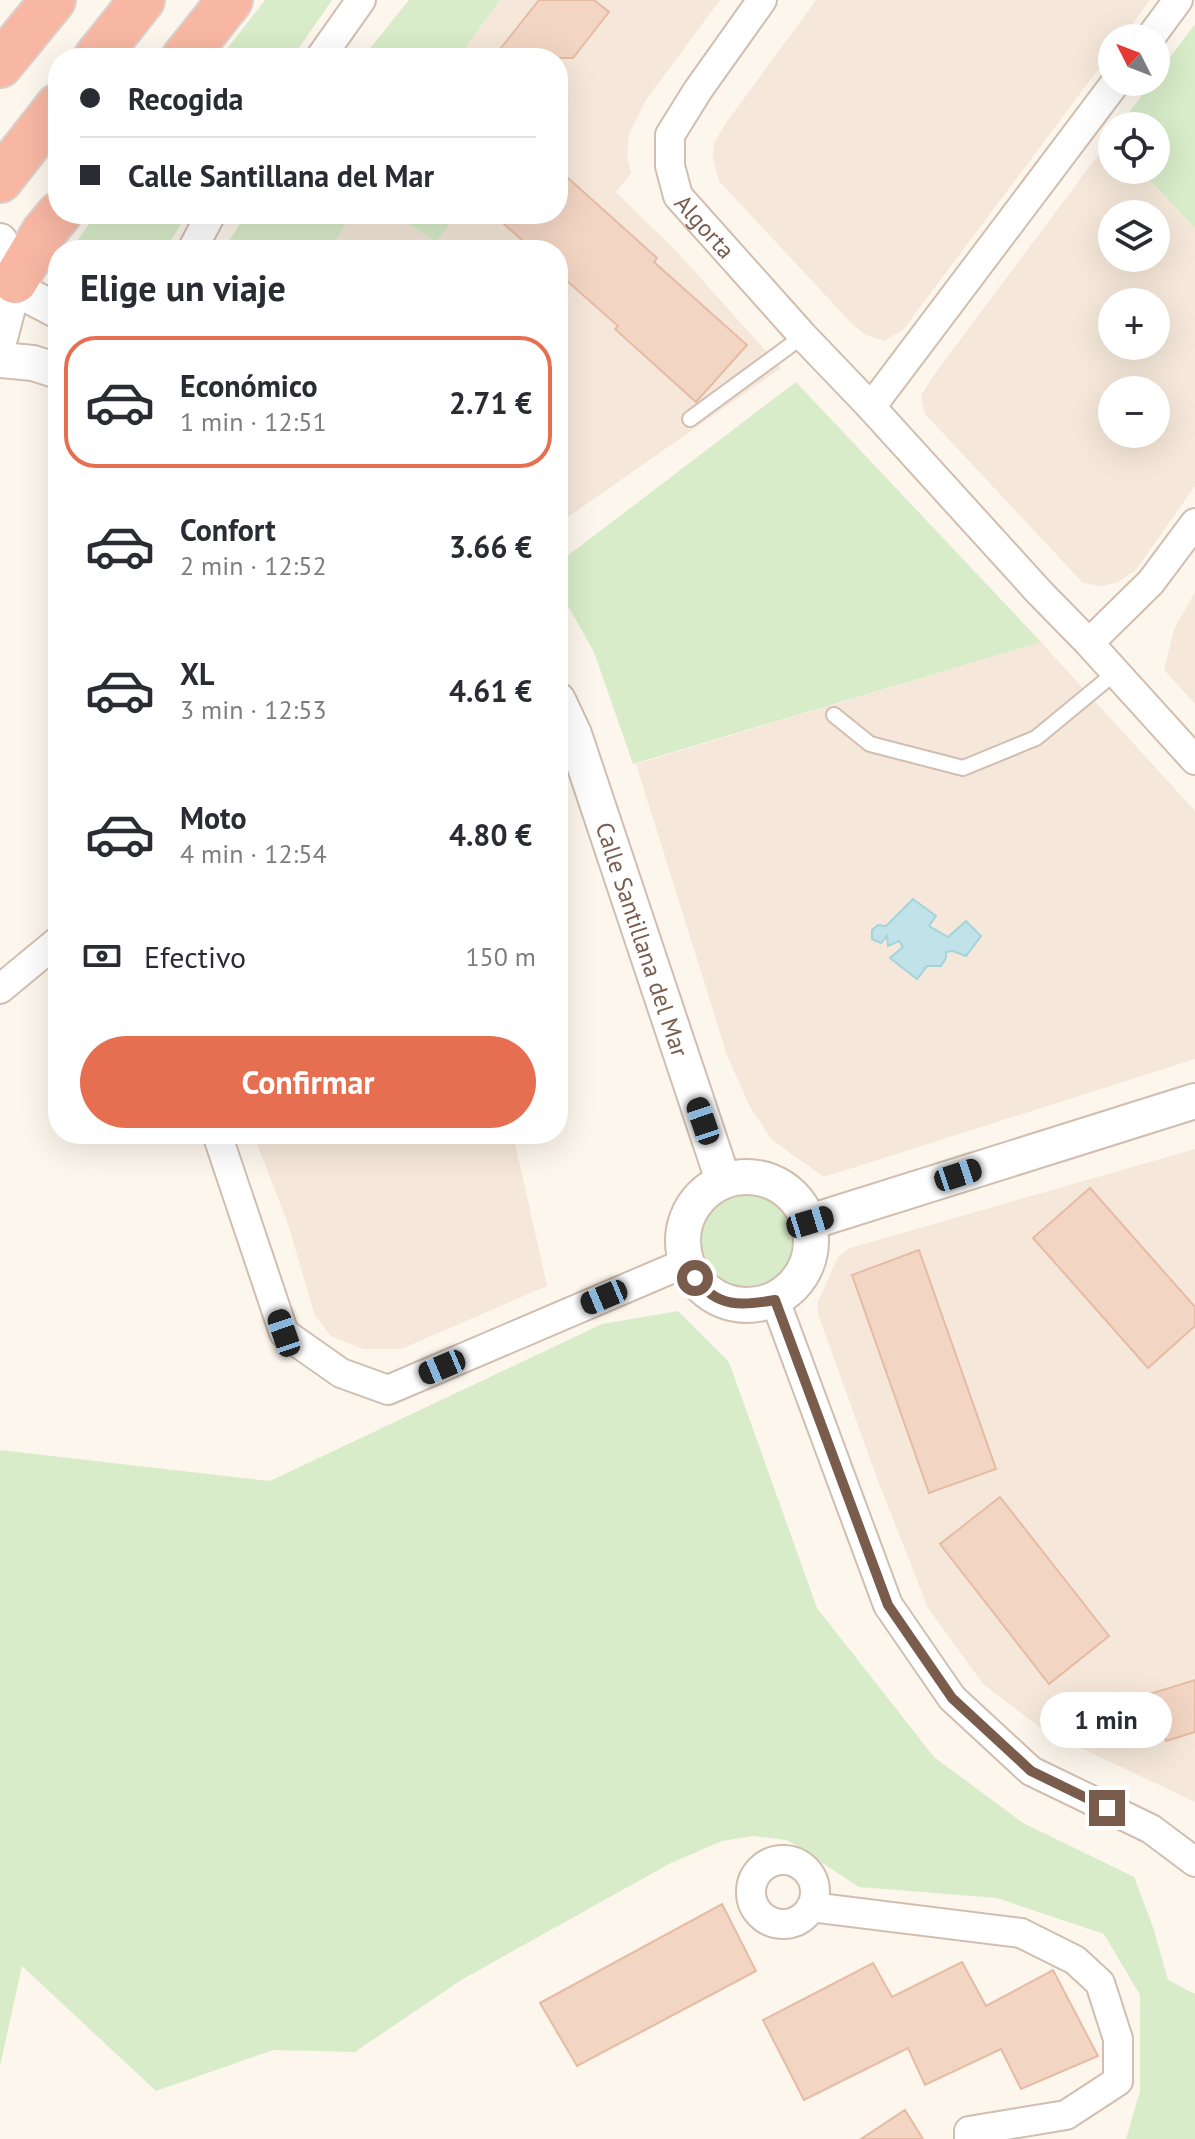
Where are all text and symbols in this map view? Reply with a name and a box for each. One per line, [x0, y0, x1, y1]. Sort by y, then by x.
north arrow [1098, 24, 1170, 96]
map controls [1098, 24, 1170, 448]
text: Recogida [128, 79, 244, 118]
button: locate [1098, 112, 1170, 184]
text: Calle Santillana del Mar [128, 156, 434, 195]
street label: Algorta [668, 188, 742, 265]
button: layers [1098, 200, 1170, 272]
text: Elige un viaje [80, 264, 286, 311]
button: + [1098, 288, 1170, 360]
icon: car [84, 366, 156, 438]
text: Económico [180, 366, 318, 405]
button: − [1098, 376, 1170, 448]
text: 2.71 € [449, 383, 532, 422]
text: 1 min · 12:51 [180, 405, 327, 438]
icon: car [84, 510, 156, 582]
text: Confort [180, 510, 276, 549]
text: 3.66 € [449, 527, 532, 566]
text: 2 min · 12:52 [180, 549, 327, 582]
icon: car [84, 654, 156, 726]
text: XL [180, 654, 214, 693]
text: 4.61 € [449, 671, 532, 710]
text: 3 min · 12:53 [180, 693, 327, 726]
icon: car [84, 798, 156, 870]
text: Moto [180, 798, 247, 837]
text: 4.80 € [449, 815, 532, 854]
street label: Calle Santillana del Mar [589, 818, 696, 1060]
text: 4 min · 12:54 [180, 837, 327, 870]
icon: cash [80, 934, 124, 978]
text: Efectivo [144, 937, 246, 976]
text: 150 m [465, 940, 536, 973]
button: Confirmar [80, 1036, 536, 1128]
car [684, 1094, 722, 1148]
car [931, 1156, 985, 1194]
car [784, 1204, 836, 1240]
route start [677, 1260, 713, 1296]
car [577, 1277, 631, 1317]
car [265, 1306, 303, 1360]
car [415, 1347, 469, 1387]
callout: 1 min [1041, 1692, 1173, 1748]
text: 1 min [1074, 1703, 1138, 1736]
route end [1089, 1790, 1125, 1826]

